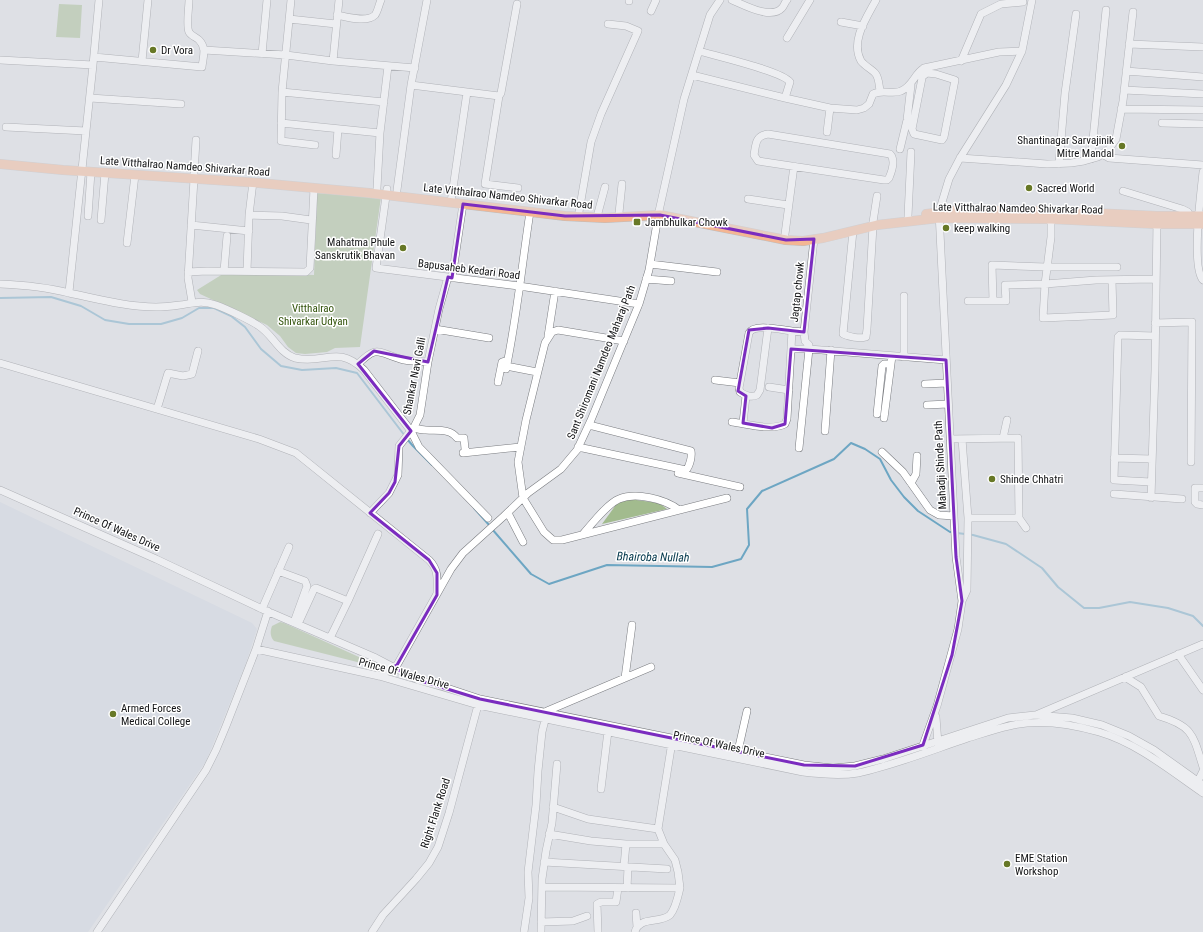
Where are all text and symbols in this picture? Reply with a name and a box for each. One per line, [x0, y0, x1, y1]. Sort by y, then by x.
place label: Dr Vora [161, 44, 193, 57]
marker: Dr Vora [148, 45, 158, 55]
place label: Shantinagar Sarvajinik Mitre Mandal [1017, 134, 1114, 160]
marker: Shantinagar Sarvajinik Mitre Mandal [1117, 141, 1127, 151]
street label: Late Vitthalrao Namdeo Shivarkar Road [100, 154, 270, 179]
street label: Late Vitthalrao Namdeo Shivarkar Road [423, 181, 593, 212]
place label: Sacred World [1037, 182, 1095, 195]
marker: Sacred World [1024, 183, 1034, 193]
street label: Late Vitthalrao Namdeo Shivarkar Road [933, 201, 1103, 216]
place label: Jambhulkar Chowk [645, 216, 728, 229]
marker: Jambhulkar Chowk [632, 217, 642, 227]
place label: keep walking [954, 222, 1010, 235]
marker: keep walking [941, 223, 951, 233]
place label: Mahatma Phule Sanskrutik Bhavan [315, 236, 395, 262]
marker: Mahatma Phule Sanskrutik Bhavan [398, 243, 408, 253]
street label: Bapusaheb Kedari Road [417, 257, 521, 282]
street label: Jagtap chowk [788, 261, 807, 323]
street label: Sant Shiromani Namdeo Maharaj Path [565, 283, 638, 441]
park label: Vitthalrao Shivarkar Udyan [278, 302, 348, 328]
street label: Shankar Navi Galli [401, 336, 428, 416]
street label: Mahadji Shinde Path [932, 420, 949, 510]
place label: Shinde Chhatri [1000, 473, 1063, 486]
marker: Shinde Chhatri [987, 474, 997, 484]
street label: Prince Of Wales Drive [72, 505, 162, 554]
water label: Bhairoba Nullah [616, 549, 690, 565]
street label: Prince Of Wales Drive [357, 655, 451, 692]
place label: Armed Forces Medical College [121, 702, 190, 728]
marker: Armed Forces Medical College [108, 709, 118, 719]
street label: Prince Of Wales Drive [672, 728, 766, 761]
street label: Right Flank Road [418, 776, 453, 850]
place label: EME Station Workshop [1015, 852, 1068, 878]
marker: EME Station Workshop [1002, 859, 1012, 869]

